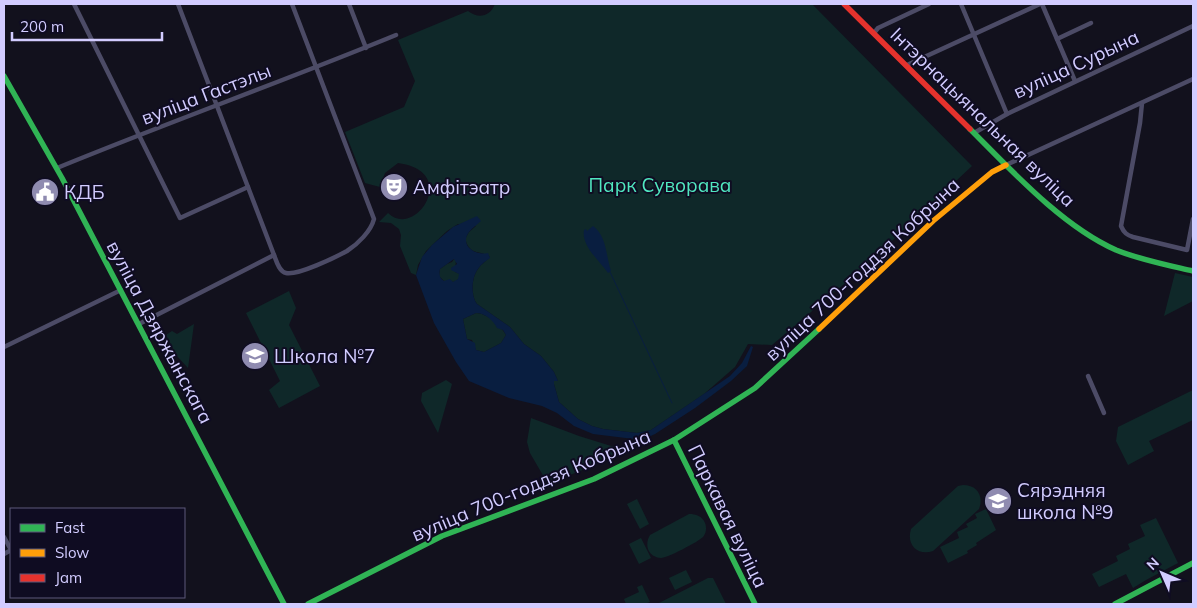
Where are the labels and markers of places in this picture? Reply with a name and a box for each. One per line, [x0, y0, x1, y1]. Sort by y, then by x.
theatre icon: Амфітэатр [379, 172, 409, 202]
place label: Амфітэатр [413, 175, 510, 199]
public building icon: КДБ [30, 177, 60, 207]
place label: КДБ [64, 180, 105, 204]
school or university icon: Школа №7 [240, 341, 270, 371]
place label: Школа №7 [274, 344, 375, 368]
place label: Сярэдняя школа №9 [1017, 478, 1113, 524]
school or university icon: Сярэдняя школа №9 [983, 486, 1013, 516]

